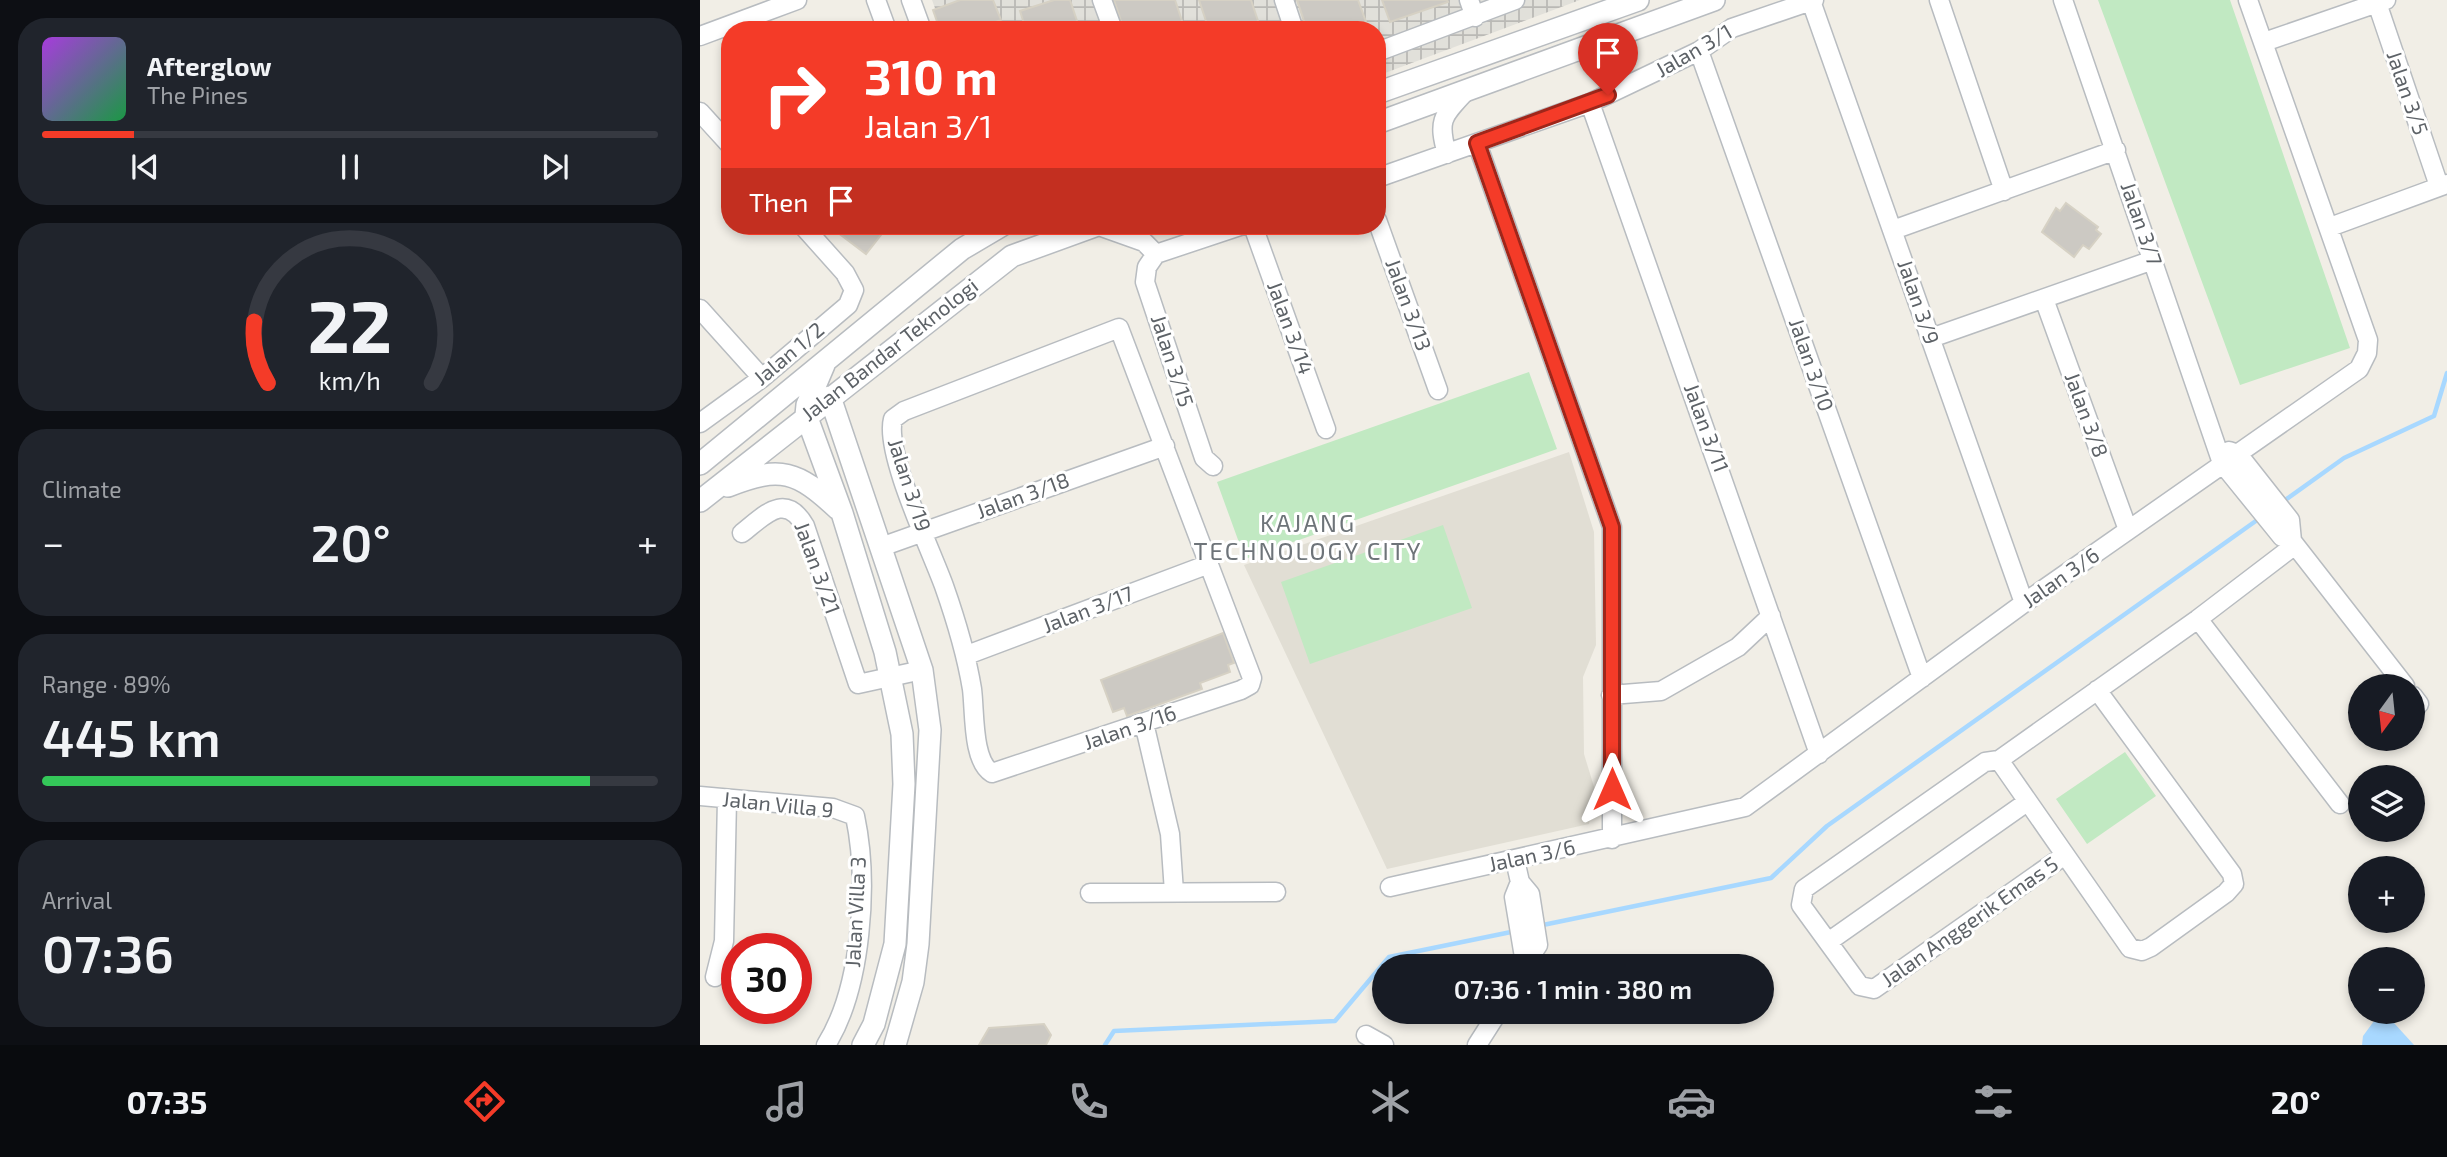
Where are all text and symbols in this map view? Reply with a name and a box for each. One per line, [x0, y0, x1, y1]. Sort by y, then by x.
street label: Jalan 3/1 [1651, 18, 1736, 82]
pin [1578, 23, 1638, 95]
icon: arrive [1589, 34, 1627, 72]
text: 310 m [864, 46, 998, 105]
street label: Jalan 3/5 [2382, 47, 2434, 138]
icon: right [749, 49, 840, 140]
text: Afterglow [147, 50, 272, 81]
text: The Pines [147, 81, 248, 109]
text: Jalan 3/1 [864, 106, 992, 144]
icon: previous [126, 148, 164, 186]
icon: pause [331, 148, 369, 186]
icon: next [536, 148, 574, 186]
street label: Jalan 3/7 [2117, 178, 2168, 269]
icon: arrive [822, 182, 860, 220]
text: Then [749, 186, 808, 217]
street label: Jalan 3/13 [1381, 255, 1438, 354]
street label: Jalan 3/9 [1893, 256, 1946, 347]
street label: Jalan Bandar Teknologi [796, 272, 982, 425]
street label: Jalan 3/14 [1263, 278, 1320, 377]
text: 22 [308, 281, 392, 369]
street label: Jalan 3/15 [1147, 311, 1200, 410]
street label: Jalan 3/10 [1785, 315, 1840, 414]
street label: Jalan 1/2 [748, 316, 828, 390]
text: km/h [319, 365, 381, 395]
street label: Jalan 3/8 [2061, 369, 2114, 460]
street label: Jalan 3/11 [1680, 380, 1735, 475]
street label: Jalan 3/19 [884, 435, 937, 534]
street label: Jalan 3/18 [973, 466, 1072, 523]
text: Climate [42, 475, 122, 503]
district label: KAJANG TECHNOLOGY CITY [1194, 508, 1422, 565]
text: 20° [310, 510, 391, 572]
street label: Jalan 3/21 [790, 518, 847, 617]
text: − [42, 519, 64, 565]
text: + [637, 519, 658, 565]
street label: Jalan 3/6 [2017, 541, 2103, 612]
street label: Jalan 3/17 [1039, 580, 1136, 637]
text: Range · 89% [42, 670, 171, 698]
north arrow [2348, 674, 2426, 751]
map controls [2348, 674, 2425, 1024]
street label: Jalan 3/16 [1080, 699, 1179, 754]
text: 445 km [42, 705, 221, 767]
position arrow [1575, 752, 1649, 826]
button: layers [2348, 765, 2425, 842]
street label: Jalan Villa 9 [721, 785, 835, 822]
street label: Jalan 3/6 [1486, 833, 1577, 876]
street label: Jalan Anggerik Emas 5 [1876, 850, 2062, 991]
street label: Jalan Villa 3 [839, 856, 870, 968]
button: + [2348, 856, 2425, 933]
text: Arrival [42, 886, 112, 914]
text: 07:36 [42, 921, 174, 983]
speed limit sign: 30 [721, 933, 812, 1024]
button: − [2348, 947, 2425, 1024]
text: 07:36 · 1 min · 380 m [1454, 973, 1692, 1004]
icon: directions [460, 1077, 509, 1126]
icon: music [762, 1077, 811, 1126]
icon: phone [1064, 1077, 1113, 1126]
icon: climate [1366, 1077, 1415, 1126]
icon: car [1667, 1077, 1716, 1126]
icon: filters [1969, 1077, 2018, 1126]
text: 07:35 [126, 1082, 208, 1120]
text: 20° [2271, 1082, 2321, 1120]

